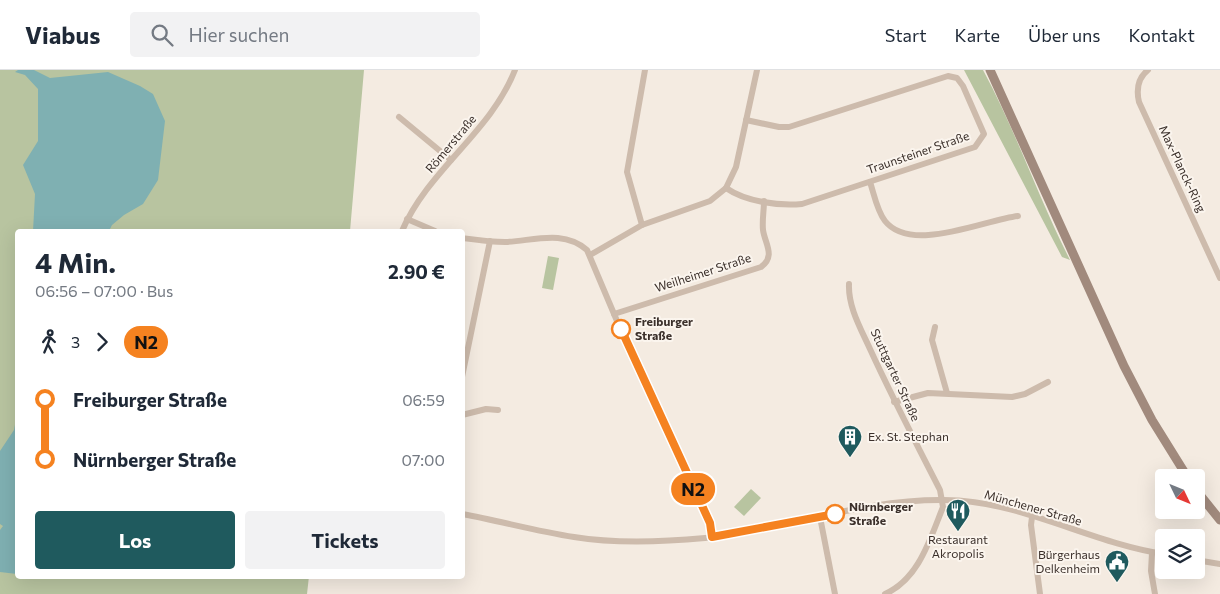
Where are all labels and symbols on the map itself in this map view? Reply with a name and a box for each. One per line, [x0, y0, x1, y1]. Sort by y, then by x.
street label: Römerstraße [422, 112, 478, 175]
street label: Max-Planck-Ring [1157, 123, 1209, 215]
street label: Traunsteiner Straße [865, 128, 971, 176]
street label: Weilheimer Straße [653, 250, 753, 294]
place label: Freiburger Straße [635, 314, 693, 342]
marker: Freiburger Straße [611, 319, 631, 339]
street label: Stuttgarter Straße [868, 326, 923, 423]
building icon: Ex. St. Stephan [837, 424, 863, 458]
place label: Ex. St. Stephan [868, 429, 949, 443]
north arrow [1155, 469, 1205, 519]
line badge: N2 [670, 473, 716, 505]
street label: Münchener Straße [983, 486, 1084, 528]
restaurant icon: Restaurant Akropolis [945, 498, 971, 532]
place label: Nürnberger Straße [849, 499, 913, 527]
marker: Nürnberger Straße [825, 504, 845, 524]
place label: Restaurant Akropolis [928, 532, 988, 560]
place label: Bürgerhaus Delkenheim [1036, 547, 1100, 575]
public building icon: Bürgerhaus Delkenheim [1104, 549, 1130, 583]

